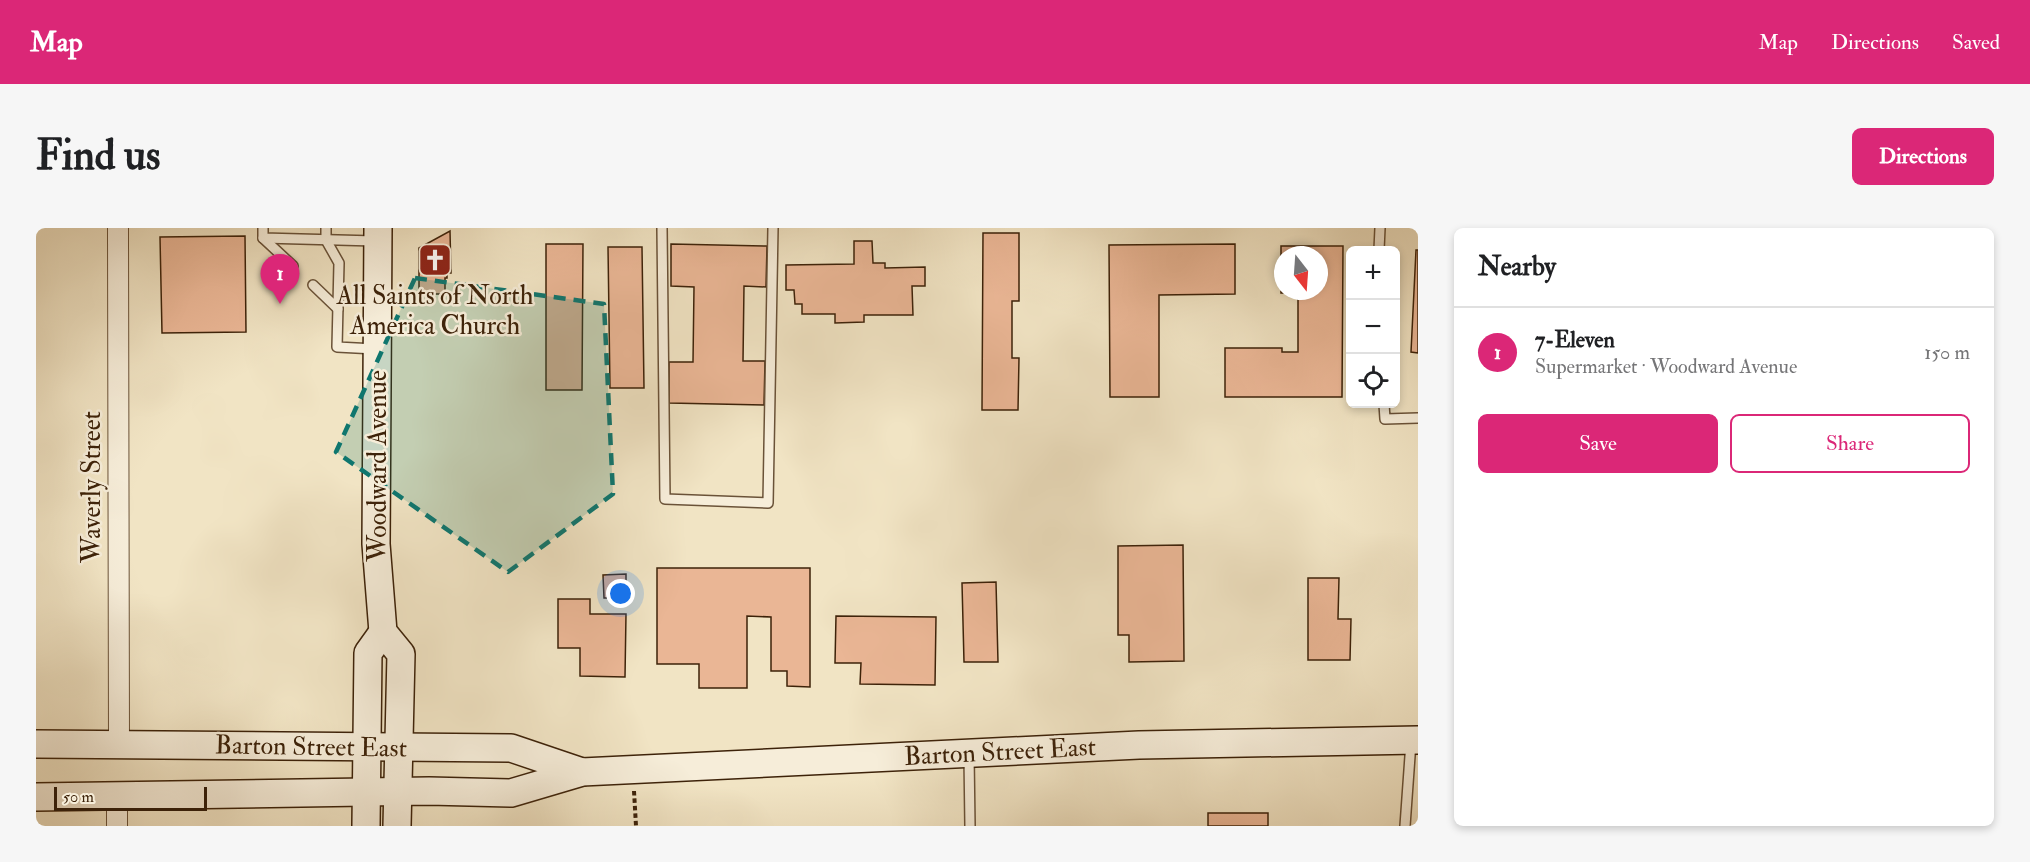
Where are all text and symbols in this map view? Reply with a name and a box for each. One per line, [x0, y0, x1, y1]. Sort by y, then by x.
text: Map [30, 25, 83, 60]
text: Map [1758, 29, 1798, 56]
text: Directions [1831, 29, 1919, 56]
text: Saved [1952, 29, 2000, 56]
button: Directions [1852, 128, 1994, 185]
text: Find us [36, 130, 160, 182]
church icon: All Saints of North America Church [417, 242, 453, 278]
north arrow [1274, 246, 1328, 300]
map controls [1346, 246, 1400, 408]
button: + [1346, 246, 1400, 300]
text: Nearby [1478, 251, 1556, 283]
pin: 1 [260, 254, 300, 304]
place label: All Saints of North America Church [336, 280, 534, 342]
button: − [1346, 300, 1400, 354]
text: 7-Eleven [1535, 326, 1615, 354]
text: 1 [1494, 340, 1501, 365]
text: 150 m [1924, 340, 1970, 365]
button: locate [1346, 354, 1400, 408]
text: Supermarket · Woodward Avenue [1535, 354, 1797, 379]
street label: Woodward Avenue [362, 370, 394, 563]
street label: Waverly Street [76, 411, 108, 564]
button: Save [1478, 414, 1718, 473]
button: Share [1730, 414, 1970, 473]
your location [606, 579, 635, 608]
street label: Barton Street East [215, 729, 407, 765]
street label: Barton Street East [903, 731, 1097, 773]
scale bar [54, 784, 207, 812]
text: 50 m [63, 787, 94, 807]

